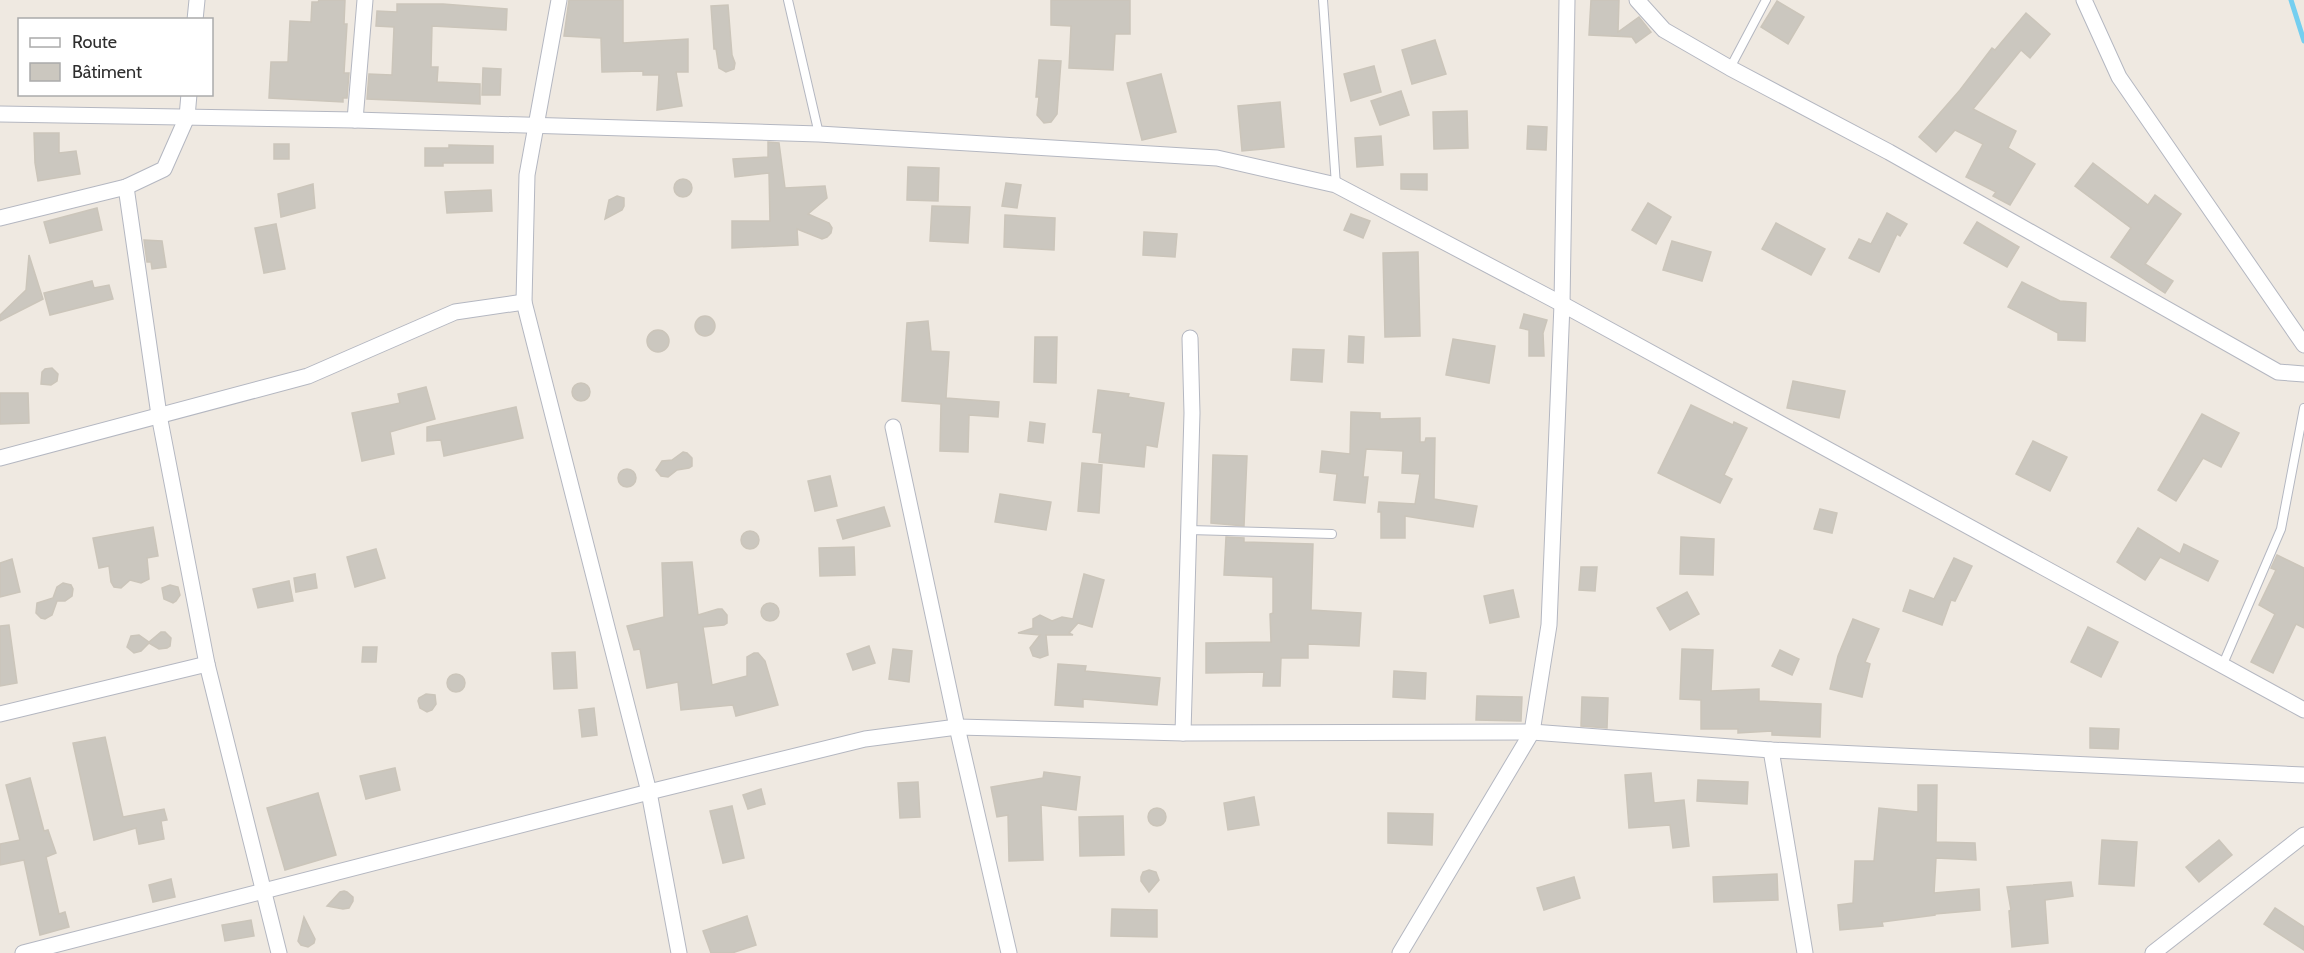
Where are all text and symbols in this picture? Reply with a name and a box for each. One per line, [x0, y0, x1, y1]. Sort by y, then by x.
legend [18, 18, 213, 96]
text: Route [72, 31, 117, 53]
text: Bâtiment [72, 61, 142, 83]

